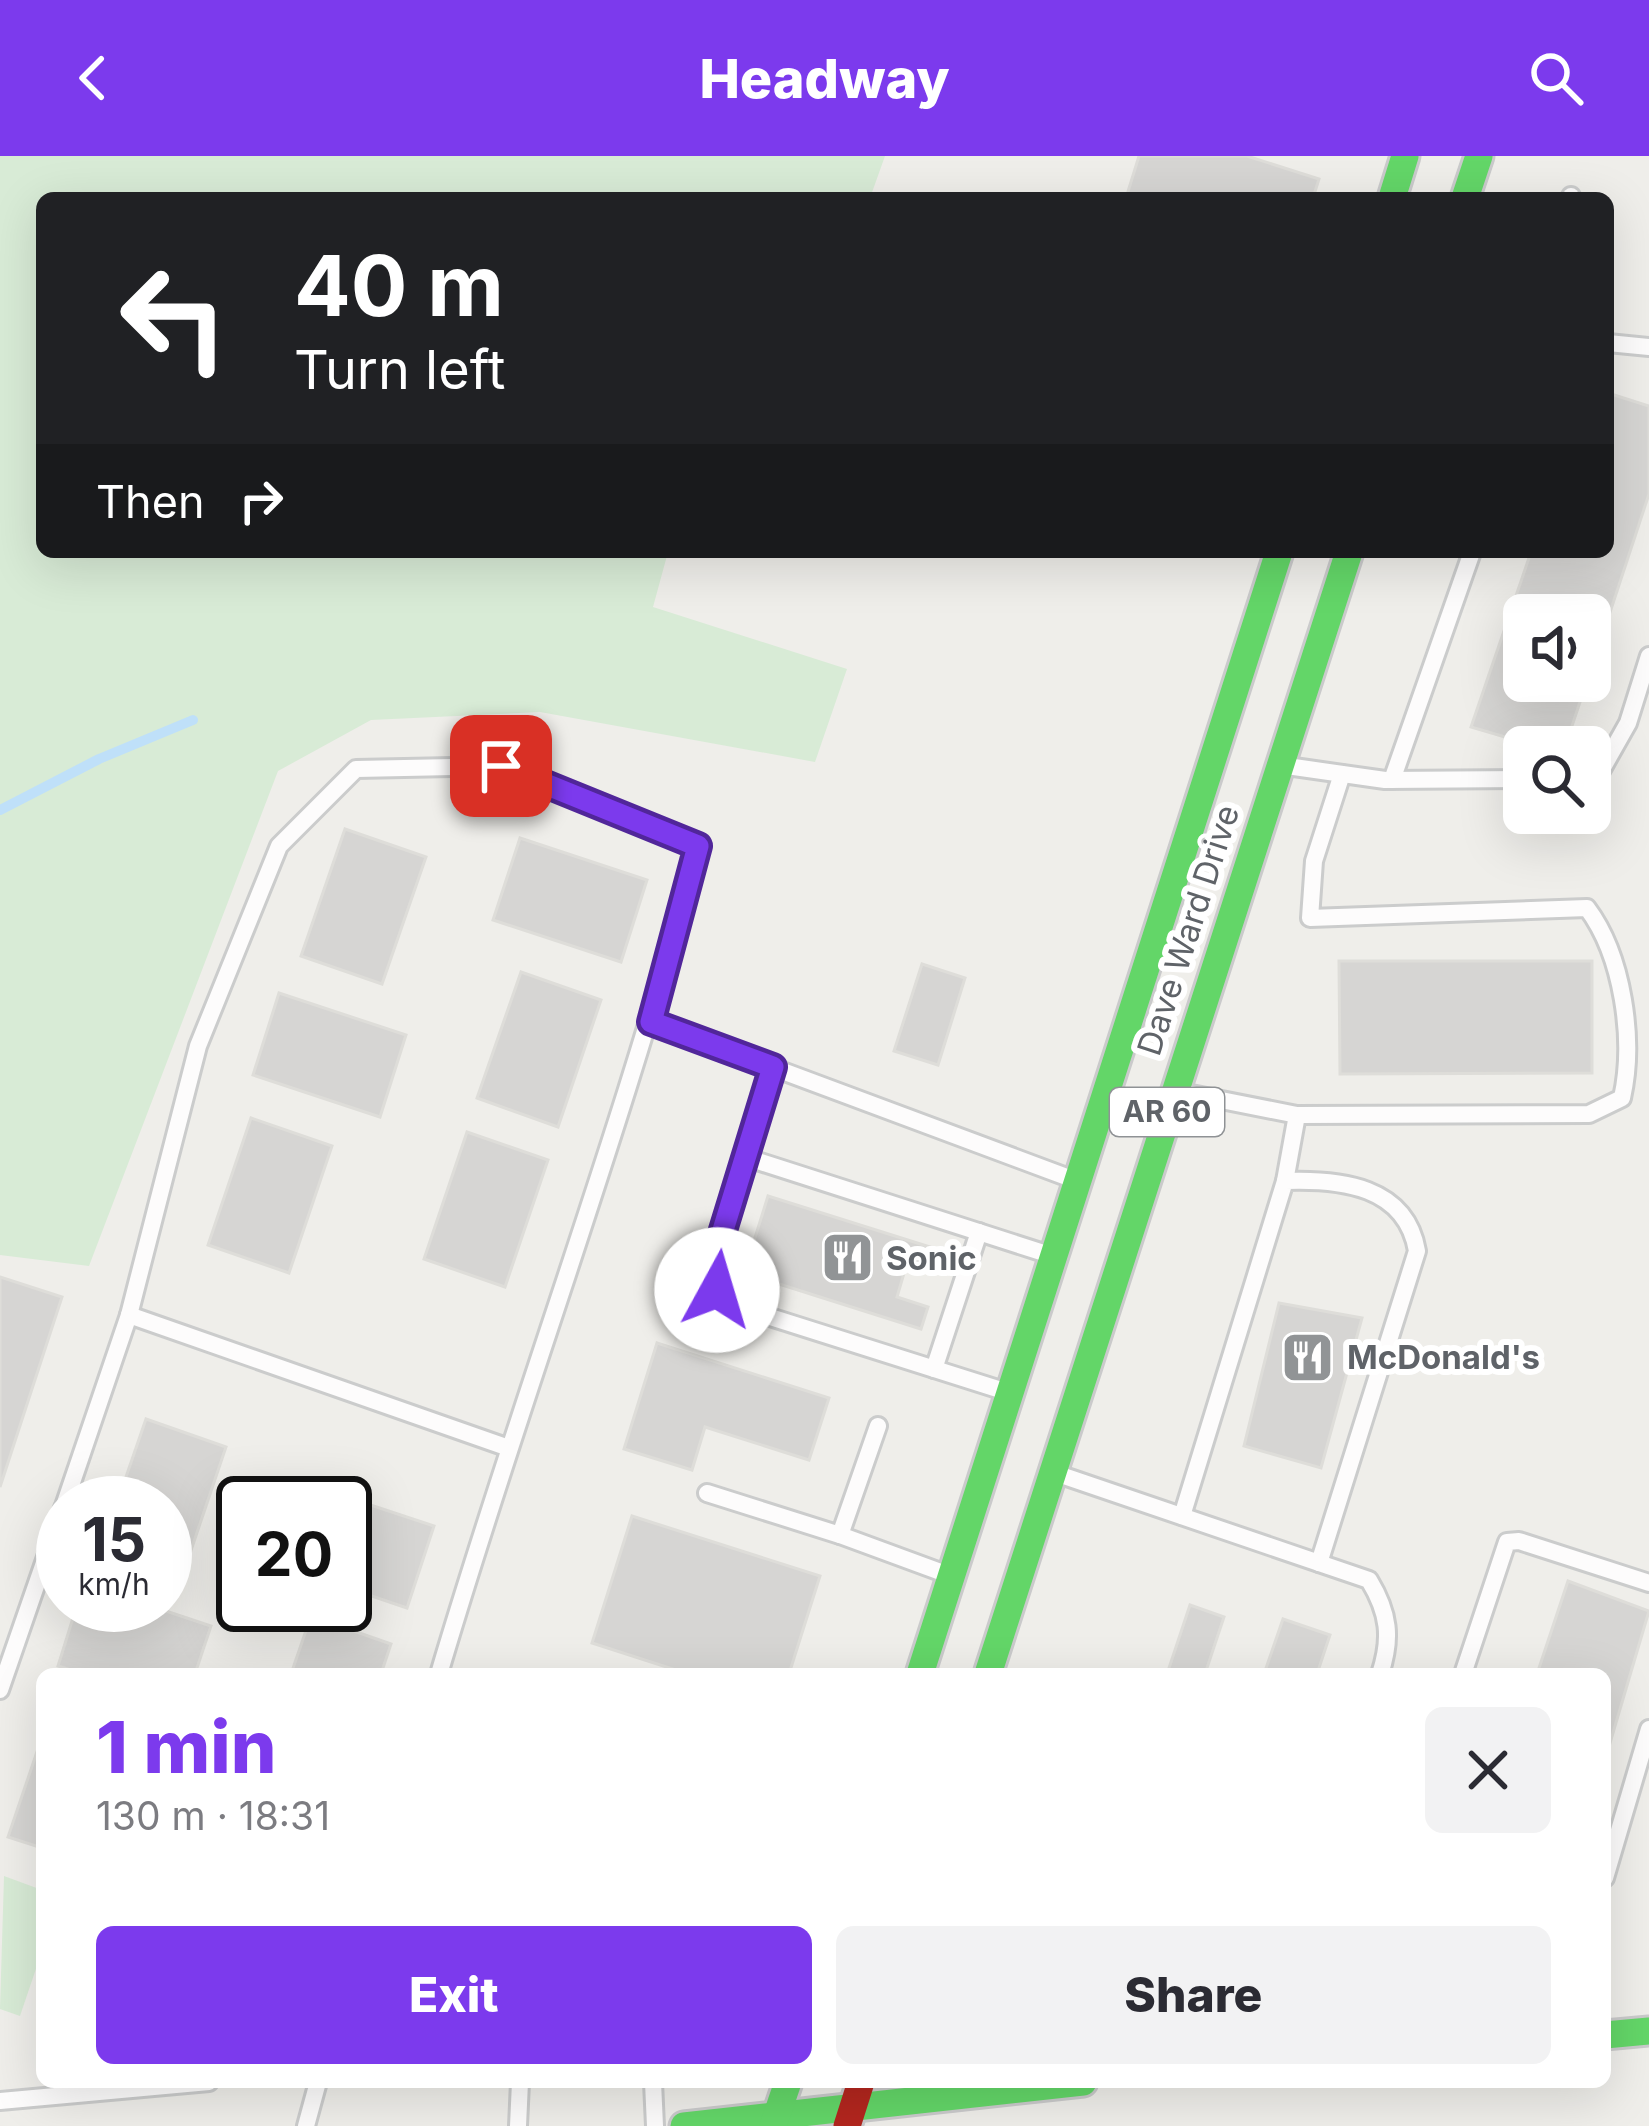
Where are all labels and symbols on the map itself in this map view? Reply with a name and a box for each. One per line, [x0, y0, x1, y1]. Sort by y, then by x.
pin [450, 715, 552, 817]
street label: Dave Ward Drive [1129, 800, 1247, 1060]
road number: AR 60 [1110, 1088, 1224, 1136]
position arrow [654, 1227, 780, 1353]
restaurant icon: Sonic [819, 1230, 875, 1286]
place label: Sonic [886, 1238, 977, 1278]
restaurant icon: McDonald's [1280, 1329, 1336, 1385]
place label: McDonald's [1347, 1337, 1540, 1377]
speed limit sign: 20 [216, 1476, 372, 1632]

